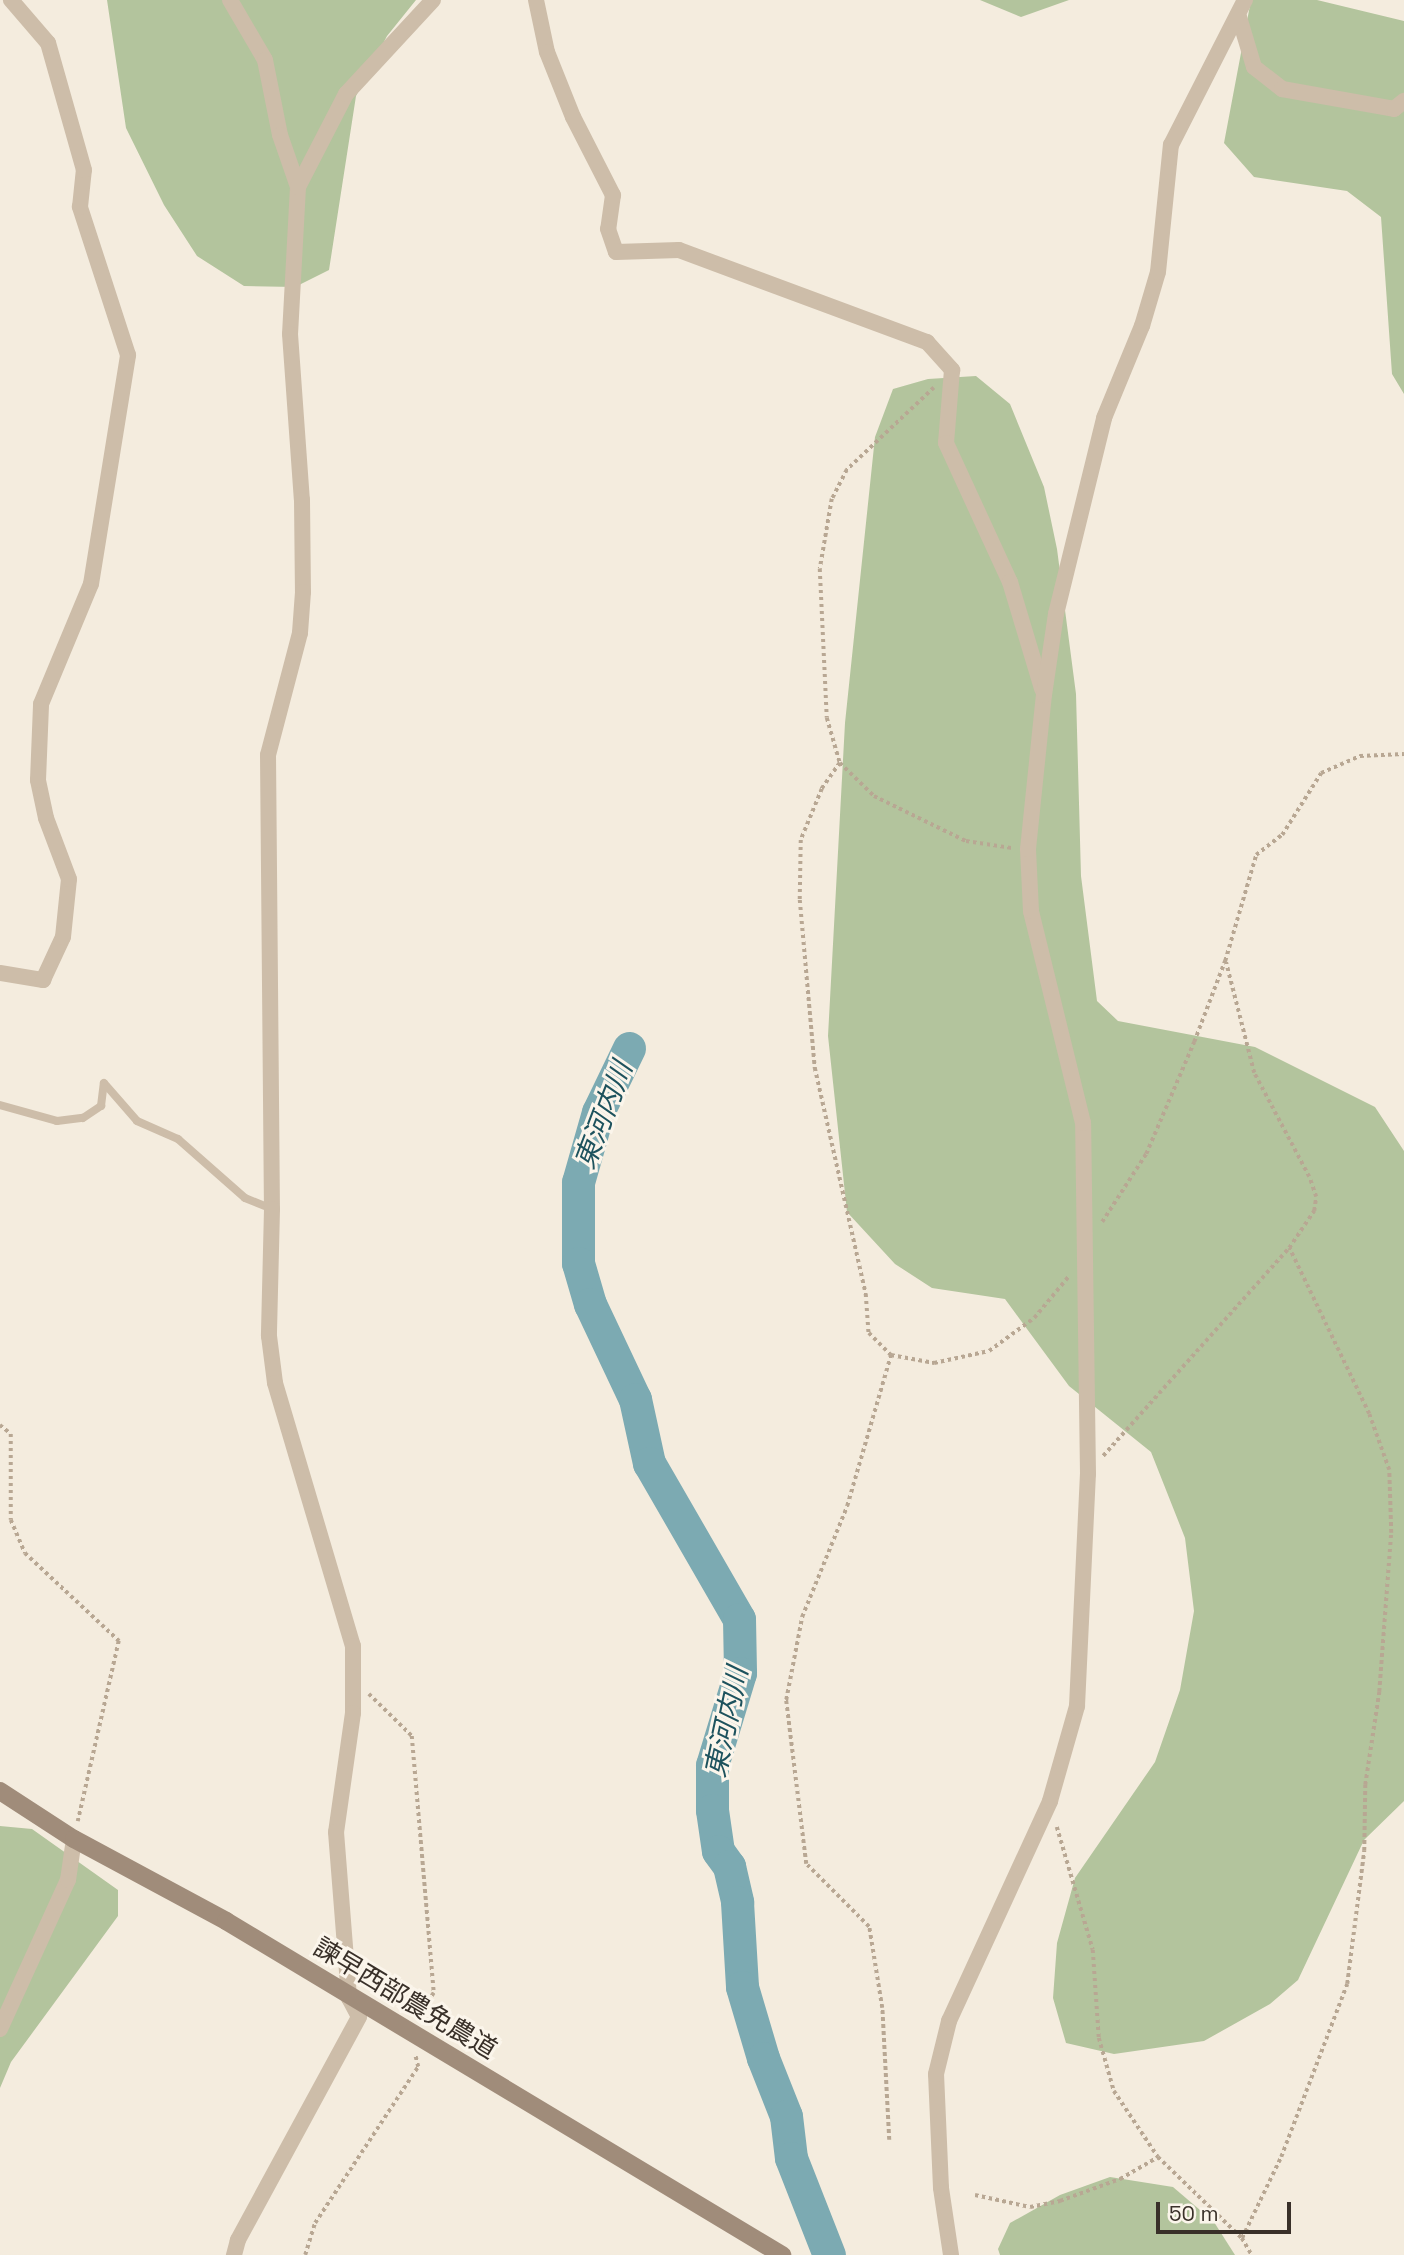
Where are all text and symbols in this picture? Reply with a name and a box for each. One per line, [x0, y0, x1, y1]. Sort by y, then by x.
water label: 東河内川 [567, 1057, 639, 1173]
water label: 東河内川 [698, 1664, 754, 1780]
street label: 諫早西部農免農道 [308, 1932, 502, 2066]
scale bar [1159, 2188, 1294, 2232]
text: 50 m [1169, 2200, 1219, 2227]

